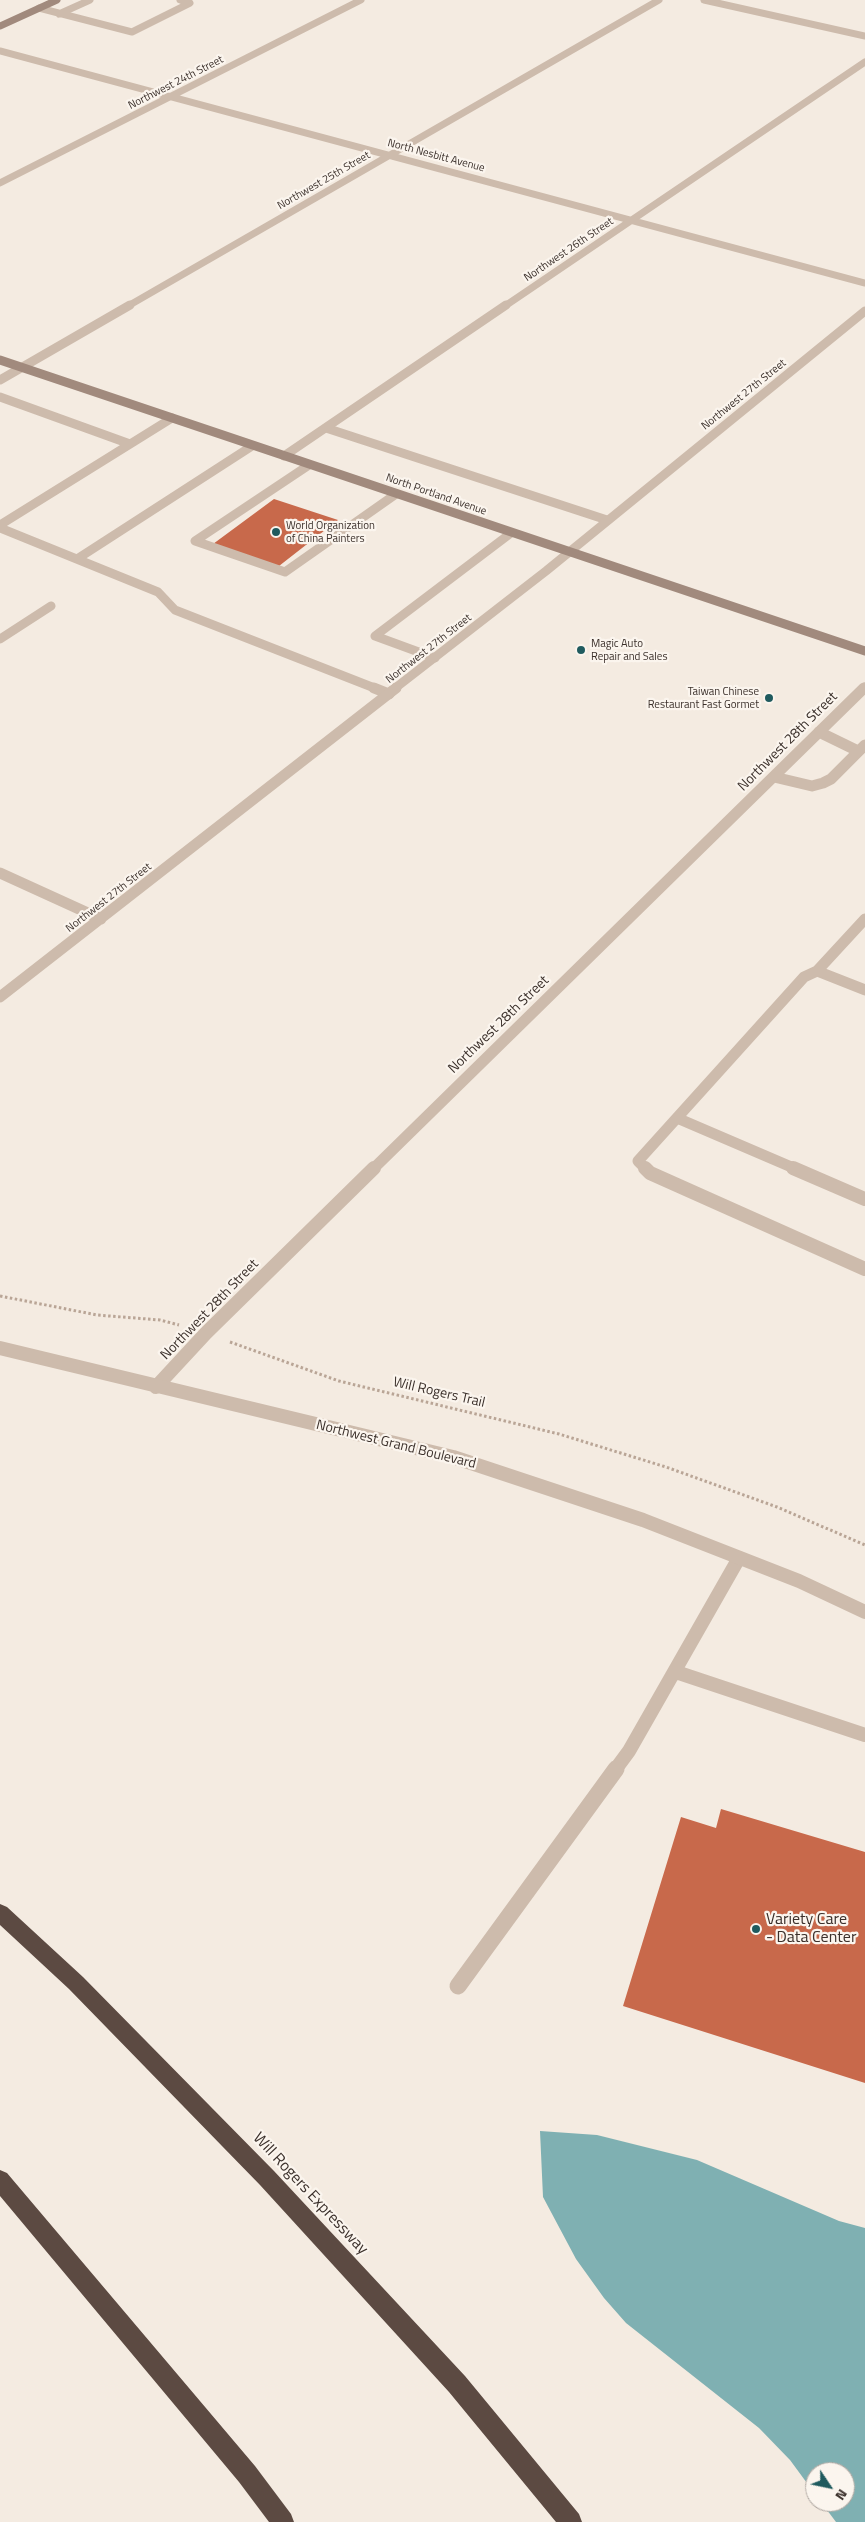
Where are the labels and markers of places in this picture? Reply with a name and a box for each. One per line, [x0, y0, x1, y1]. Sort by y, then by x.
place label: World Organization of China Painters [286, 519, 375, 545]
marker: World Organization of China Painters [270, 526, 282, 538]
place label: Magic Auto Repair and Sales [591, 637, 668, 663]
marker: Magic Auto Repair and Sales [575, 644, 587, 656]
place label: Taiwan Chinese Restaurant Fast Gormet [648, 685, 759, 711]
marker: Taiwan Chinese Restaurant Fast Gormet [763, 692, 775, 704]
place label: Variety Care - Data Center [766, 1910, 856, 1948]
marker: Variety Care - Data Center [750, 1923, 762, 1935]

